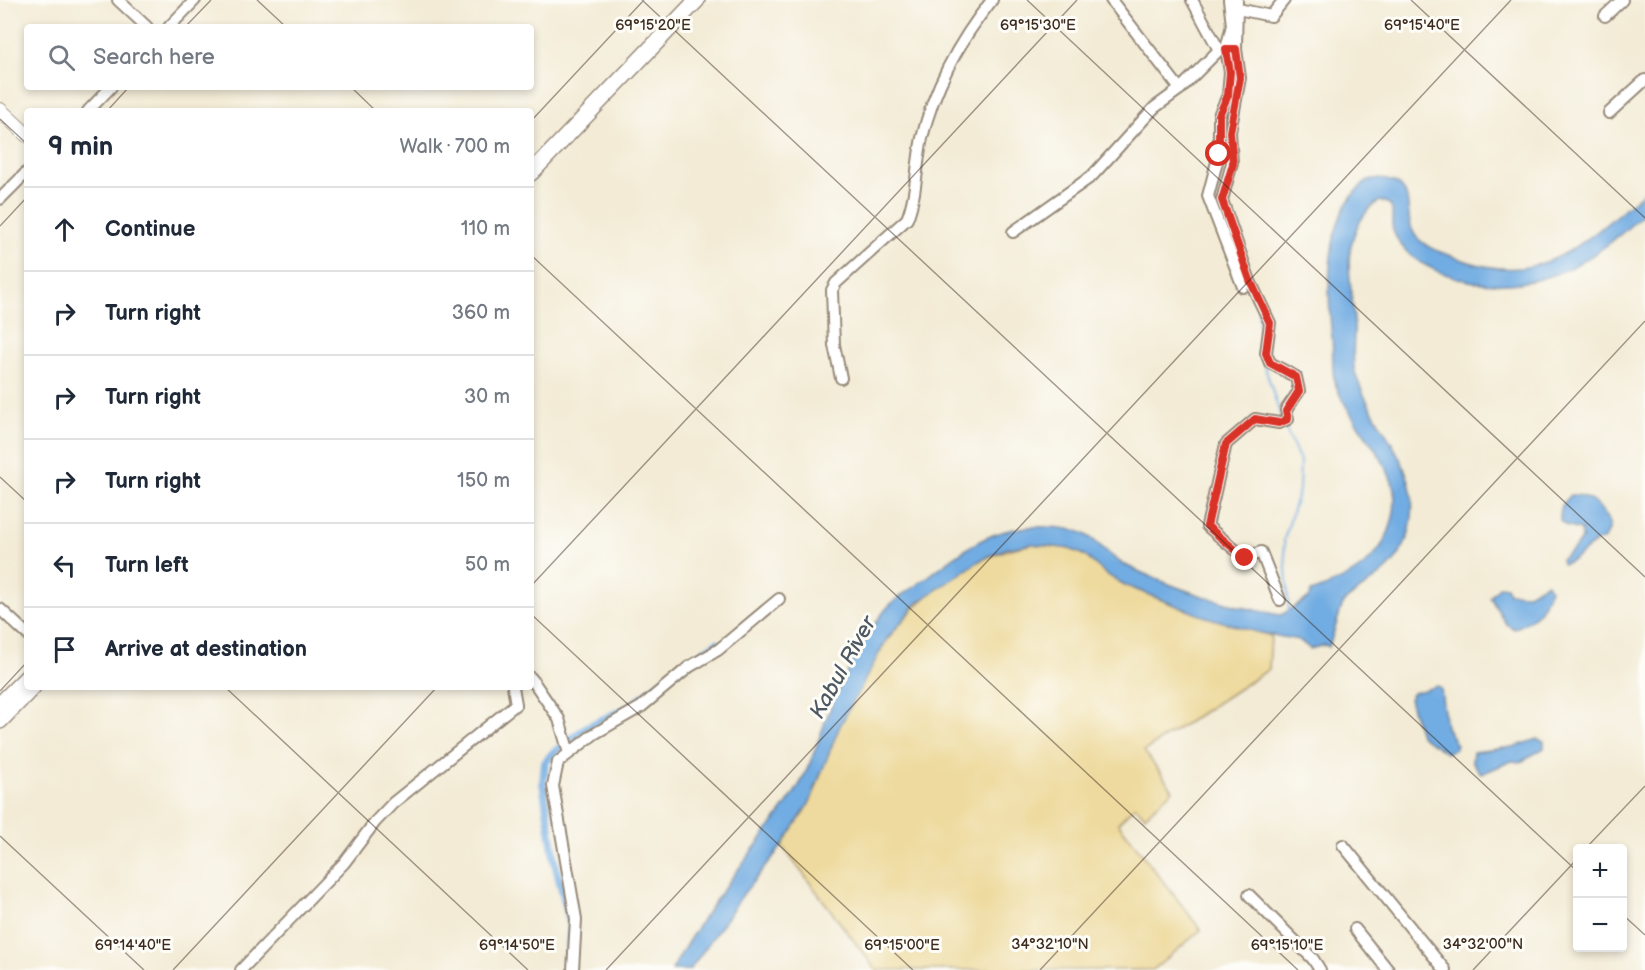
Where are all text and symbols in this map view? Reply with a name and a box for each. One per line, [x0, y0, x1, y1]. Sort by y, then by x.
text: 69°15'20"E [615, 16, 691, 35]
text: 69°15'30"E [1000, 16, 1076, 35]
text: 69°15'40"E [1384, 16, 1460, 35]
search box [24, 24, 534, 90]
icon: search [45, 41, 78, 74]
text: Search here [93, 44, 215, 71]
text: 9 min [48, 132, 113, 163]
text: Walk · 700 m [400, 135, 510, 159]
route start [1205, 140, 1231, 166]
icon: ahead [48, 213, 81, 246]
text: Continue [105, 216, 195, 243]
text: 110 m [461, 217, 510, 241]
icon: right [48, 297, 81, 330]
text: Turn right [105, 300, 201, 327]
text: 360 m [452, 301, 510, 325]
icon: right [48, 381, 81, 414]
text: Turn right [105, 384, 201, 411]
text: 30 m [464, 385, 510, 409]
icon: right [48, 465, 81, 498]
text: Turn right [105, 468, 201, 495]
text: 150 m [457, 469, 510, 493]
route end [1231, 544, 1257, 570]
icon: left [48, 549, 81, 582]
text: Turn left [105, 552, 189, 579]
text: 50 m [465, 553, 510, 577]
water label: Kabul River [804, 610, 883, 724]
icon: arrive [48, 633, 81, 666]
text: Arrive at destination [105, 636, 307, 663]
map controls [1573, 844, 1627, 952]
button: + [1573, 844, 1627, 898]
button: − [1573, 898, 1627, 952]
text: 34°32'10"N [1011, 935, 1089, 954]
text: 34°32'00"N [1443, 935, 1523, 954]
text: 69°14'40"E [95, 936, 171, 955]
text: 69°14'50"E [479, 936, 555, 955]
text: 69°15'00"E [864, 936, 940, 955]
text: 69°15'10"E [1251, 936, 1323, 955]

